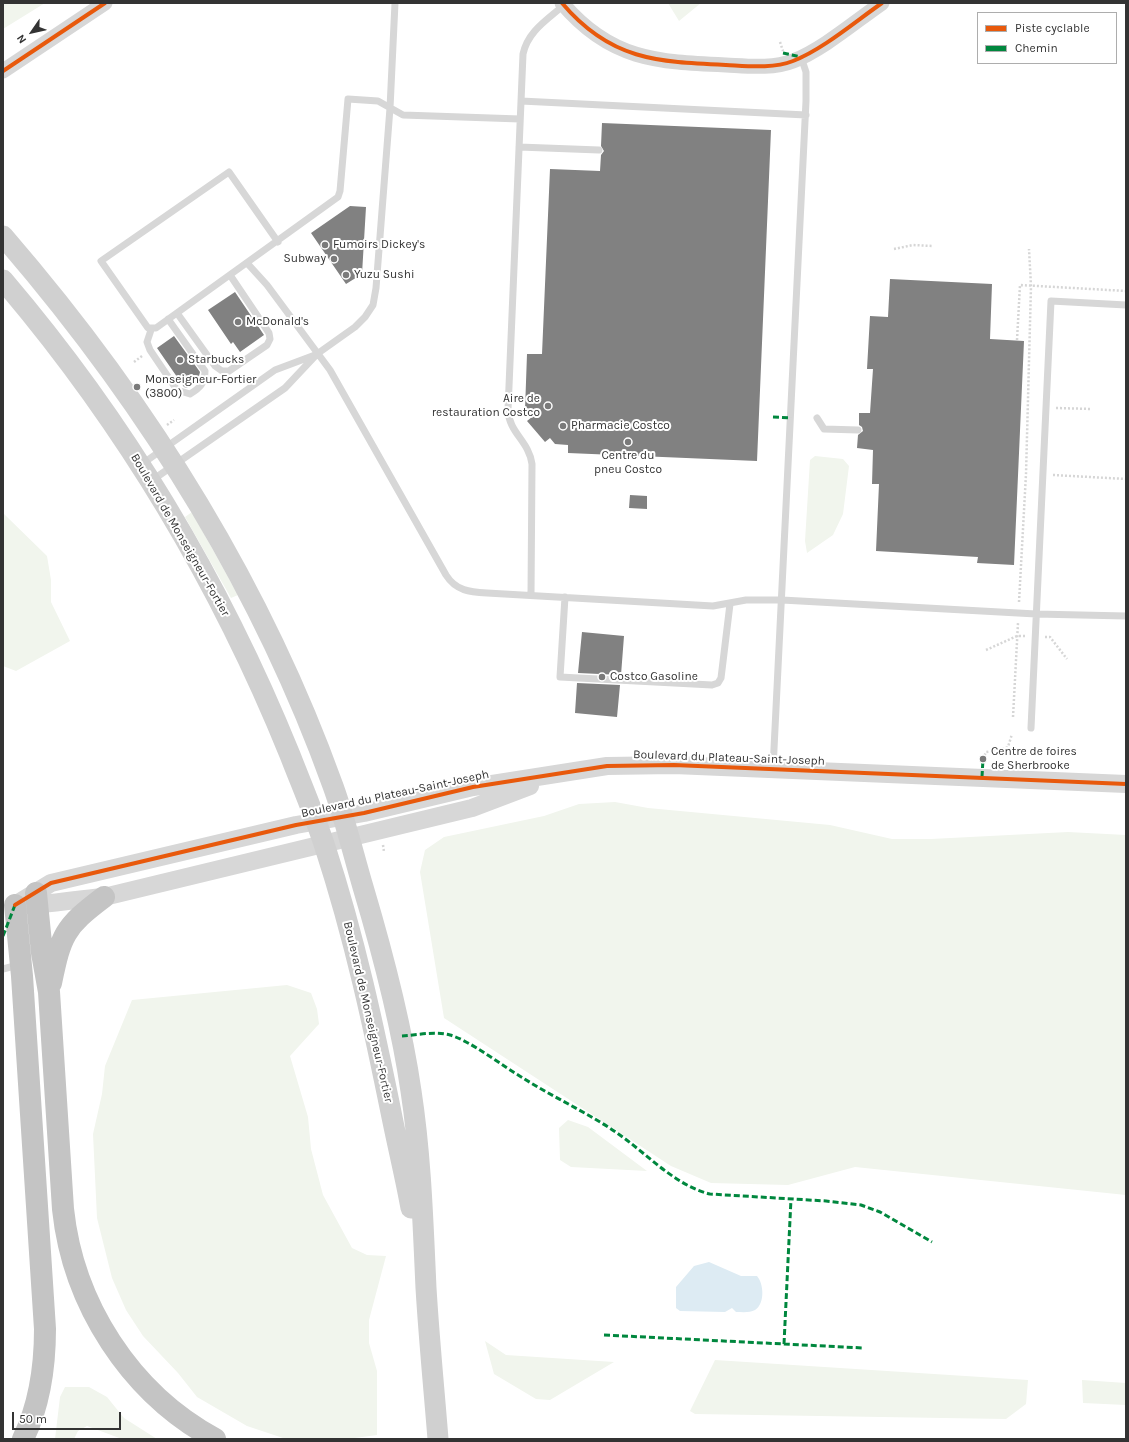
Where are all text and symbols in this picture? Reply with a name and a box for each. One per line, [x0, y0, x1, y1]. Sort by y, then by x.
north arrow [12, 12, 52, 52]
legend [977, 12, 1117, 64]
text: Piste cyclable [1015, 21, 1090, 35]
text: N [14, 32, 29, 46]
text: Chemin [1015, 41, 1058, 55]
place label: Fumoirs Dickey's [333, 238, 425, 252]
marker: Fumoirs Dickey's [320, 240, 330, 250]
place label: Subway [283, 252, 326, 266]
marker: Subway [329, 254, 339, 264]
place label: Yuzu Sushi [354, 268, 414, 282]
marker: Yuzu Sushi [341, 270, 351, 280]
place label: McDonald's [246, 315, 309, 329]
marker: McDonald's [233, 317, 243, 327]
place label: Starbucks [188, 353, 244, 367]
marker: Starbucks [175, 355, 185, 365]
place label: Monseigneur-Fortier (3800) [145, 373, 256, 401]
marker: Monseigneur-Fortier (3800) [132, 382, 142, 392]
place label: Aire de restauration Costco [432, 392, 540, 420]
marker: Aire de restauration Costco [543, 401, 553, 411]
place label: Pharmacie Costco [571, 419, 670, 433]
marker: Pharmacie Costco [558, 421, 568, 431]
marker: Centre du pneu Costco [623, 437, 633, 447]
place label: Centre du pneu Costco [594, 449, 662, 477]
street label: Boulevard de Monseigneur-Fortier [127, 451, 233, 619]
place label: Costco Gasoline [610, 670, 698, 684]
marker: Costco Gasoline [597, 672, 607, 682]
place label: Centre de foires de Sherbrooke [991, 745, 1077, 773]
street label: Boulevard du Plateau-Saint-Joseph [633, 747, 825, 769]
marker: Centre de foires de Sherbrooke [978, 754, 988, 764]
street label: Boulevard du Plateau-Saint-Joseph [300, 767, 490, 821]
street label: Boulevard de Monseigneur-Fortier [340, 920, 396, 1104]
scale bar [14, 1404, 123, 1430]
text: 50 m [19, 1412, 47, 1426]

